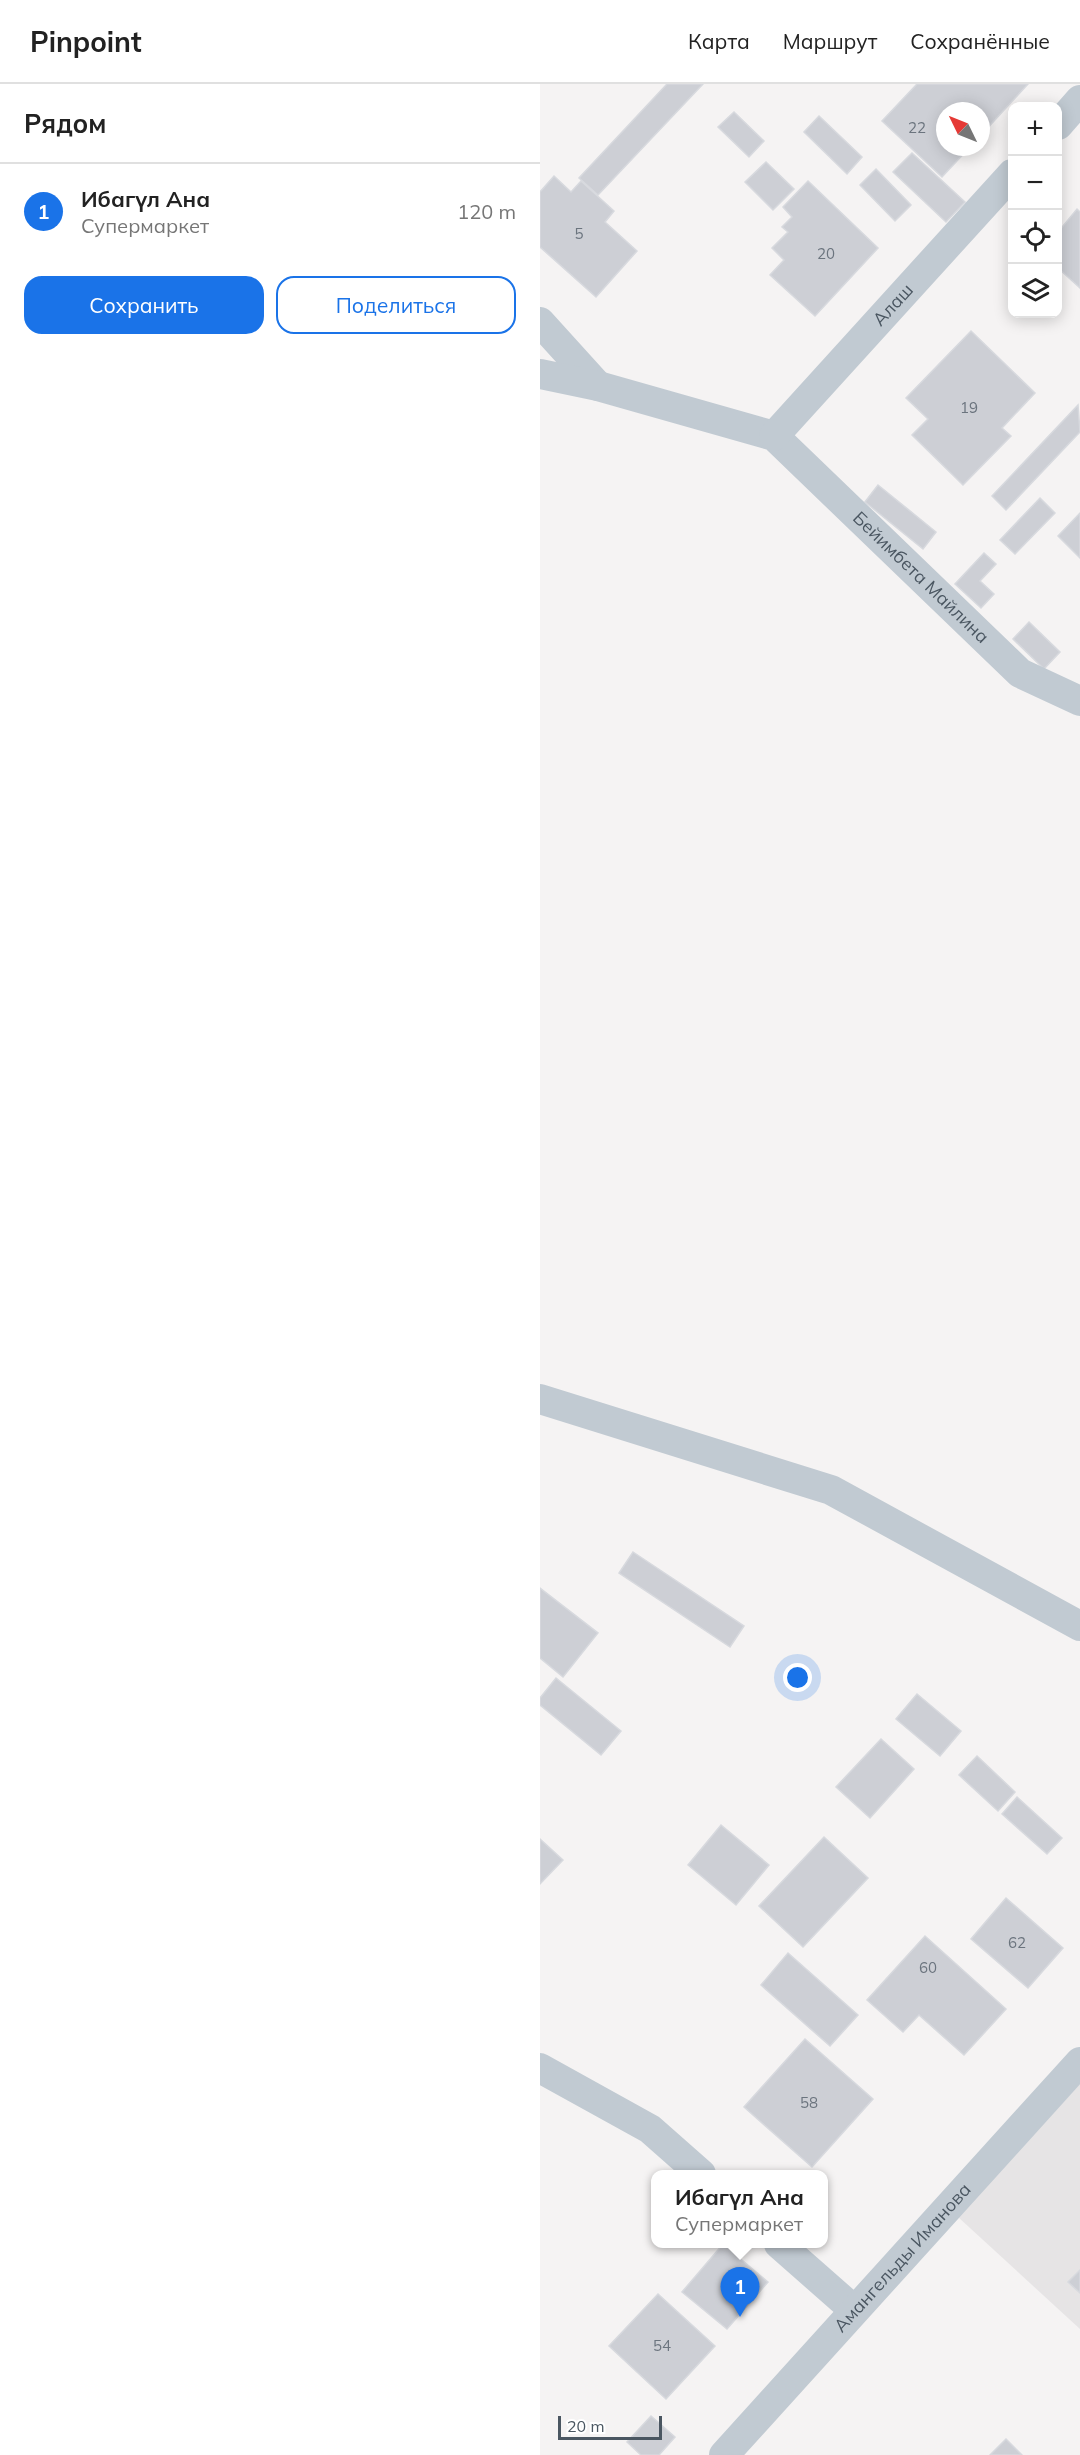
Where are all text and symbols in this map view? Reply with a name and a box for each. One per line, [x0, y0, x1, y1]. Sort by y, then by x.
text: Pinpoint [30, 24, 142, 59]
text: Карта [688, 28, 750, 54]
text: Маршрут [783, 28, 877, 54]
text: Сохранённые [910, 28, 1050, 54]
north arrow [936, 102, 990, 156]
map controls [1008, 102, 1062, 318]
button: + [1008, 102, 1062, 156]
text: Рядом [24, 107, 107, 140]
house number: 22 [908, 118, 926, 137]
button: − [1008, 156, 1062, 210]
text: Ибагүл Ана [81, 185, 210, 213]
text: 1 [38, 199, 50, 224]
text: 120 m [457, 199, 516, 224]
button: locate [1008, 210, 1062, 264]
text: Супермаркет [81, 213, 209, 238]
house number: 5 [574, 224, 584, 243]
house number: 20 [817, 244, 835, 263]
button: layers [1008, 264, 1062, 318]
button: Сохранить [24, 276, 264, 334]
button: Поделиться [276, 276, 516, 334]
street label: Алаш [867, 279, 918, 331]
house number: 19 [960, 398, 978, 417]
street label: Бейимбета Майлина [848, 506, 994, 648]
your location [783, 1663, 812, 1692]
house number: 62 [1008, 1933, 1026, 1952]
house number: 60 [919, 1958, 937, 1977]
house number: 58 [800, 2093, 818, 2112]
popup [651, 2170, 828, 2248]
street label: Амангельды Иманова [829, 2178, 976, 2337]
text: Ибагүл Ана [675, 2183, 804, 2211]
text: Супермаркет [675, 2211, 803, 2236]
pin: 1 [720, 2268, 760, 2317]
house number: 54 [653, 2336, 671, 2355]
scale bar [558, 2413, 662, 2440]
text: 20 m [567, 2416, 604, 2436]

